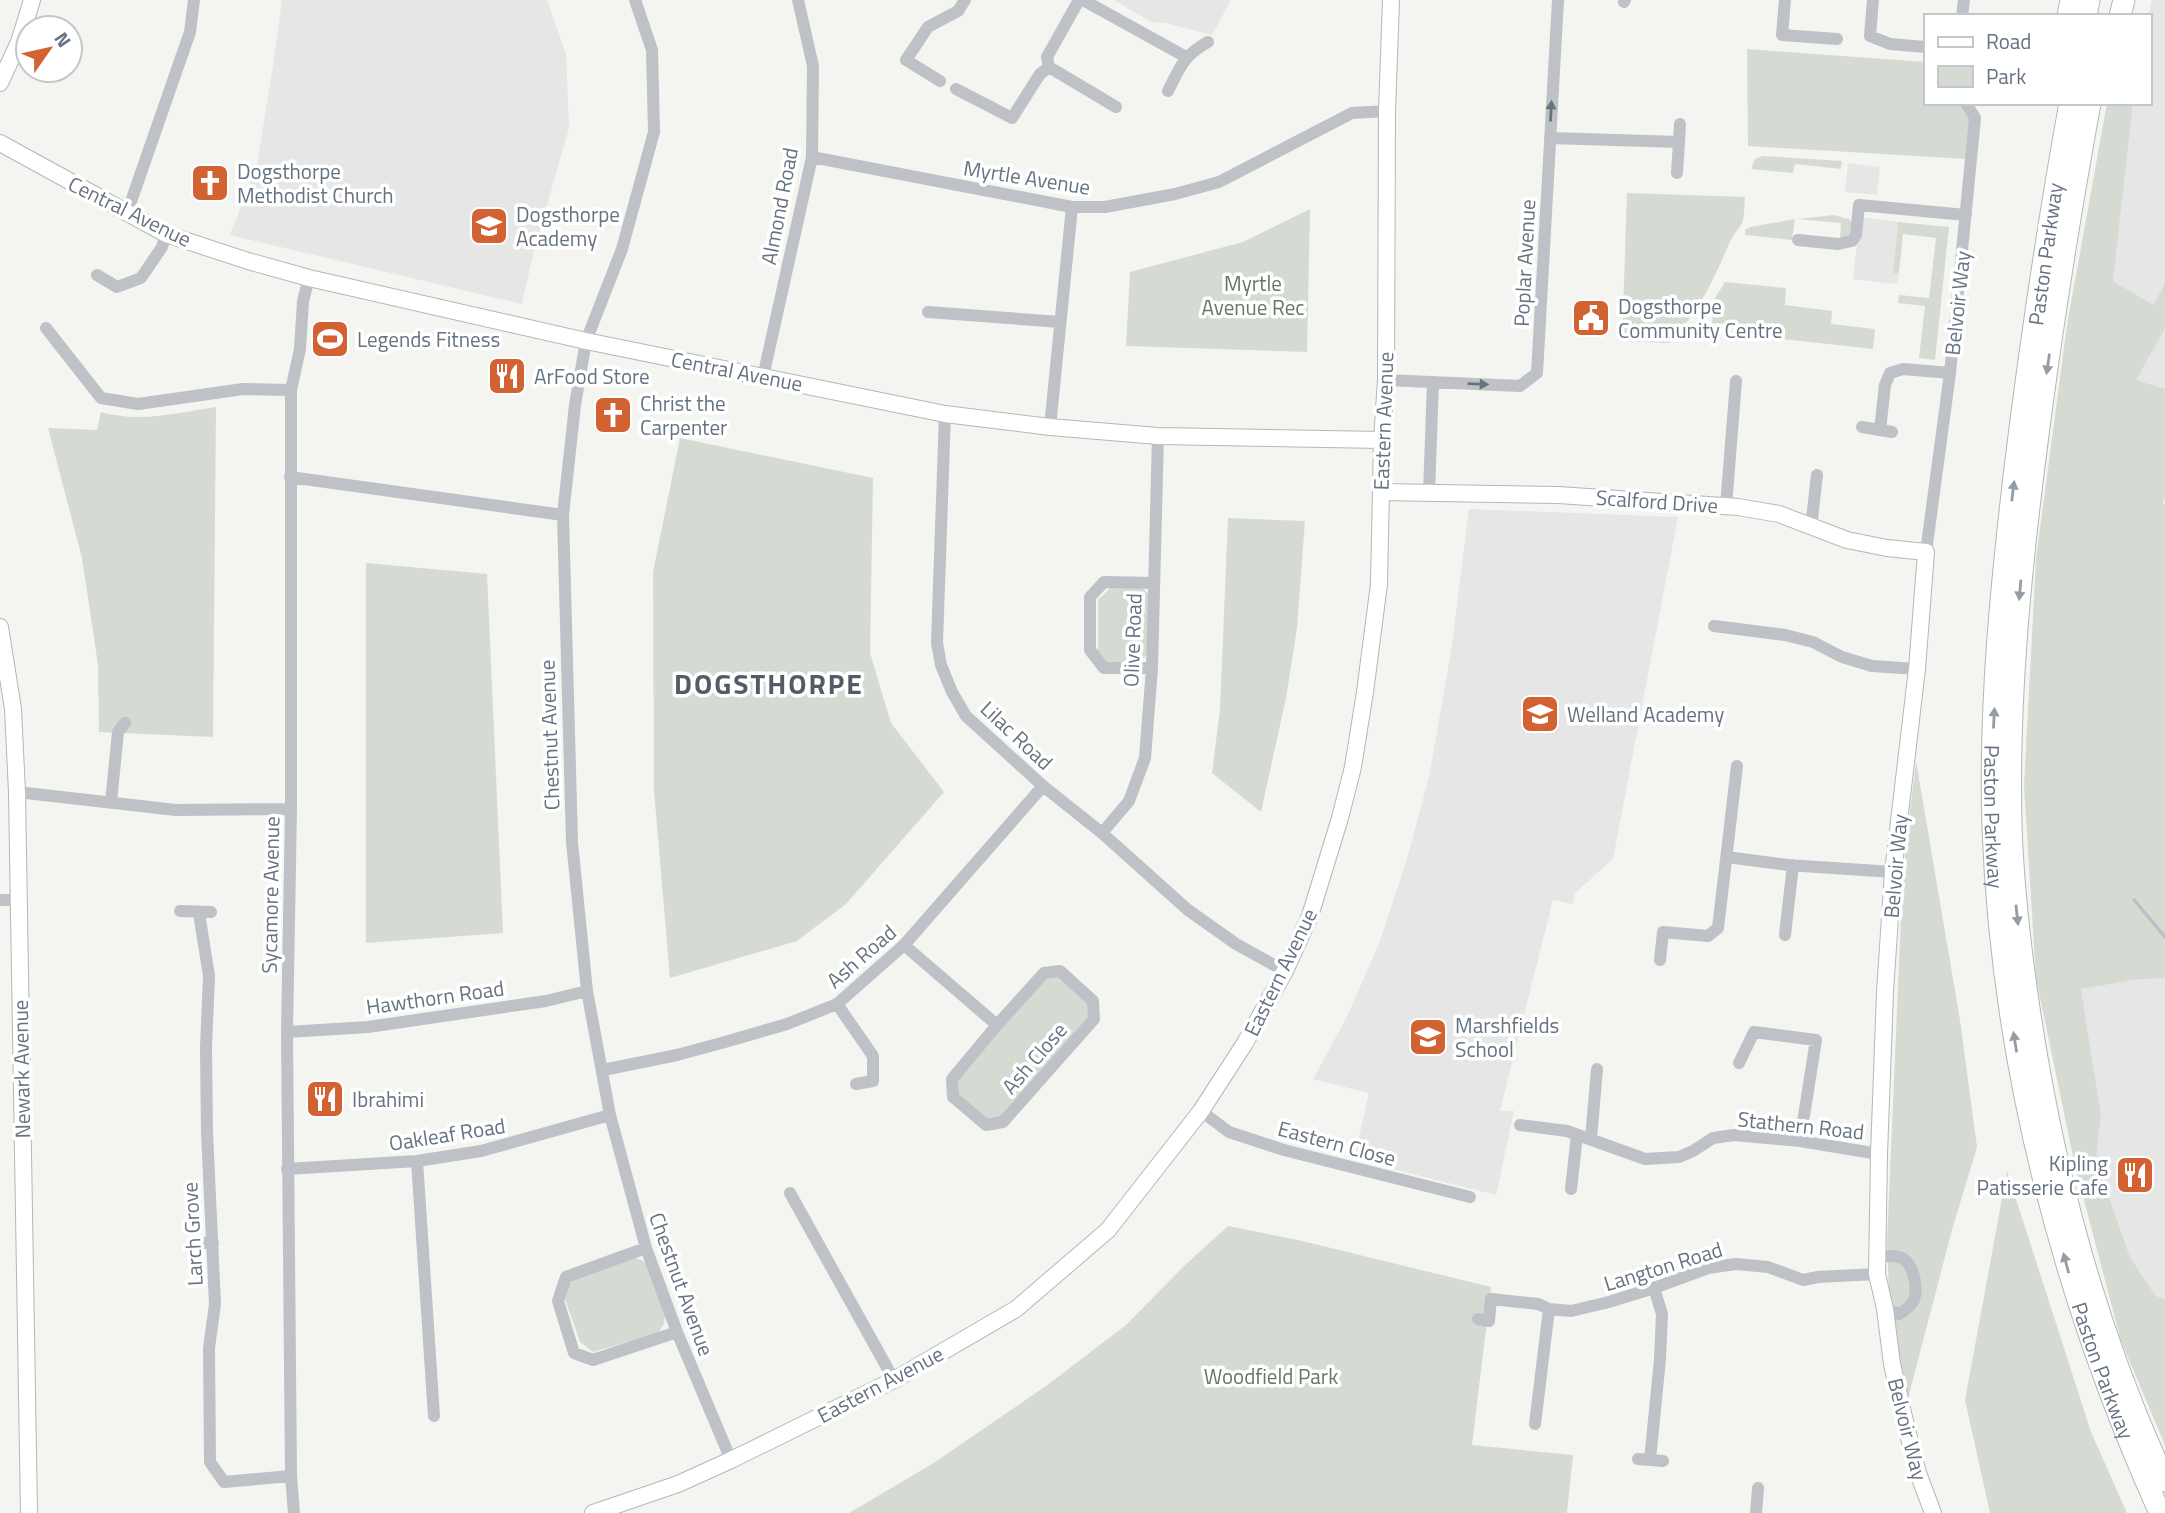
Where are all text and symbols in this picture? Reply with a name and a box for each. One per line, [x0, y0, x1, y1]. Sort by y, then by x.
north arrow [14, 14, 84, 84]
legend [1924, 14, 2151, 105]
text: Road [1986, 25, 2031, 57]
text: N [48, 26, 79, 53]
text: Park [1986, 60, 2026, 92]
one-way arrow [1546, 100, 1557, 122]
street label: Almond Road [752, 145, 806, 267]
street label: Myrtle Avenue [961, 151, 1093, 203]
place label: Dogsthorpe Methodist Church [237, 155, 394, 211]
church icon: Dogsthorpe Methodist Church [189, 162, 231, 204]
street label: Central Avenue [63, 167, 197, 255]
street label: Paston Parkway [2019, 181, 2071, 327]
place label: Dogsthorpe Academy [516, 198, 620, 254]
street label: Poplar Avenue [1505, 199, 1543, 327]
school or university icon: Dogsthorpe Academy [468, 205, 510, 247]
street label: Belvoir Way [1936, 249, 1978, 357]
park label: Myrtle Avenue Rec [1202, 267, 1304, 323]
place label: Dogsthorpe Community Centre [1618, 290, 1783, 346]
public building icon: Dogsthorpe Community Centre [1570, 297, 1612, 339]
sports icon: Legends Fitness [309, 318, 351, 360]
place label: Legends Fitness [357, 323, 500, 355]
street label: Central Avenue [668, 343, 806, 399]
street label: Eastern Avenue [1365, 351, 1401, 491]
one-way arrow [2042, 353, 2053, 375]
restaurant icon: ArFood Store [486, 355, 528, 397]
place label: ArFood Store [534, 360, 650, 392]
one-way arrow [1468, 379, 1490, 390]
place label: Christ the Carpenter [640, 387, 727, 443]
church icon: Christ the Carpenter [592, 394, 634, 436]
one-way arrow [2007, 480, 2018, 502]
street label: Scalford Drive [1595, 481, 1719, 521]
one-way arrow [2014, 579, 2025, 601]
street label: Olive Road [1114, 593, 1150, 687]
street label: Chestnut Avenue [530, 659, 568, 811]
district label: DOGSTHORPE [674, 662, 864, 705]
street label: Lilac Road [973, 693, 1061, 777]
school or university icon: Welland Academy [1519, 693, 1561, 735]
place label: Welland Academy [1567, 698, 1724, 730]
one-way arrow [1989, 706, 2000, 728]
street label: Paston Parkway [1976, 745, 2012, 890]
street label: Belvoir Way [1874, 812, 1916, 920]
street label: Sycamore Avenue [253, 816, 287, 974]
street label: Eastern Avenue [1235, 903, 1325, 1041]
one-way arrow [2012, 904, 2023, 926]
street label: Ash Road [819, 916, 903, 996]
street label: Hawthorn Road [364, 971, 506, 1023]
street label: Newark Avenue [4, 999, 38, 1139]
place label: Marshfields School [1455, 1009, 1559, 1065]
street label: Ash Close [994, 1015, 1074, 1101]
school or university icon: Marshfields School [1407, 1016, 1449, 1058]
one-way arrow [2009, 1031, 2020, 1053]
restaurant icon: Ibrahimi [304, 1078, 346, 1120]
place label: Ibrahimi [352, 1083, 424, 1115]
street label: Stathern Road [1736, 1102, 1866, 1148]
street label: Oakleaf Road [386, 1109, 508, 1159]
street label: Eastern Close [1275, 1112, 1399, 1174]
place label: Kipling Patisserie Cafe [1977, 1147, 2108, 1203]
restaurant icon: Kipling Patisserie Cafe [2114, 1154, 2156, 1196]
street label: Larch Grove [173, 1181, 211, 1287]
street label: Chestnut Avenue [641, 1208, 723, 1360]
street label: Langton Road [1600, 1233, 1726, 1299]
one-way arrow [2060, 1252, 2071, 1274]
street label: Paston Parkway [2064, 1298, 2143, 1444]
street label: Eastern Avenue [811, 1337, 949, 1431]
park label: Woodfield Park [1204, 1360, 1338, 1392]
street label: Belvoir Way [1880, 1374, 1936, 1484]

